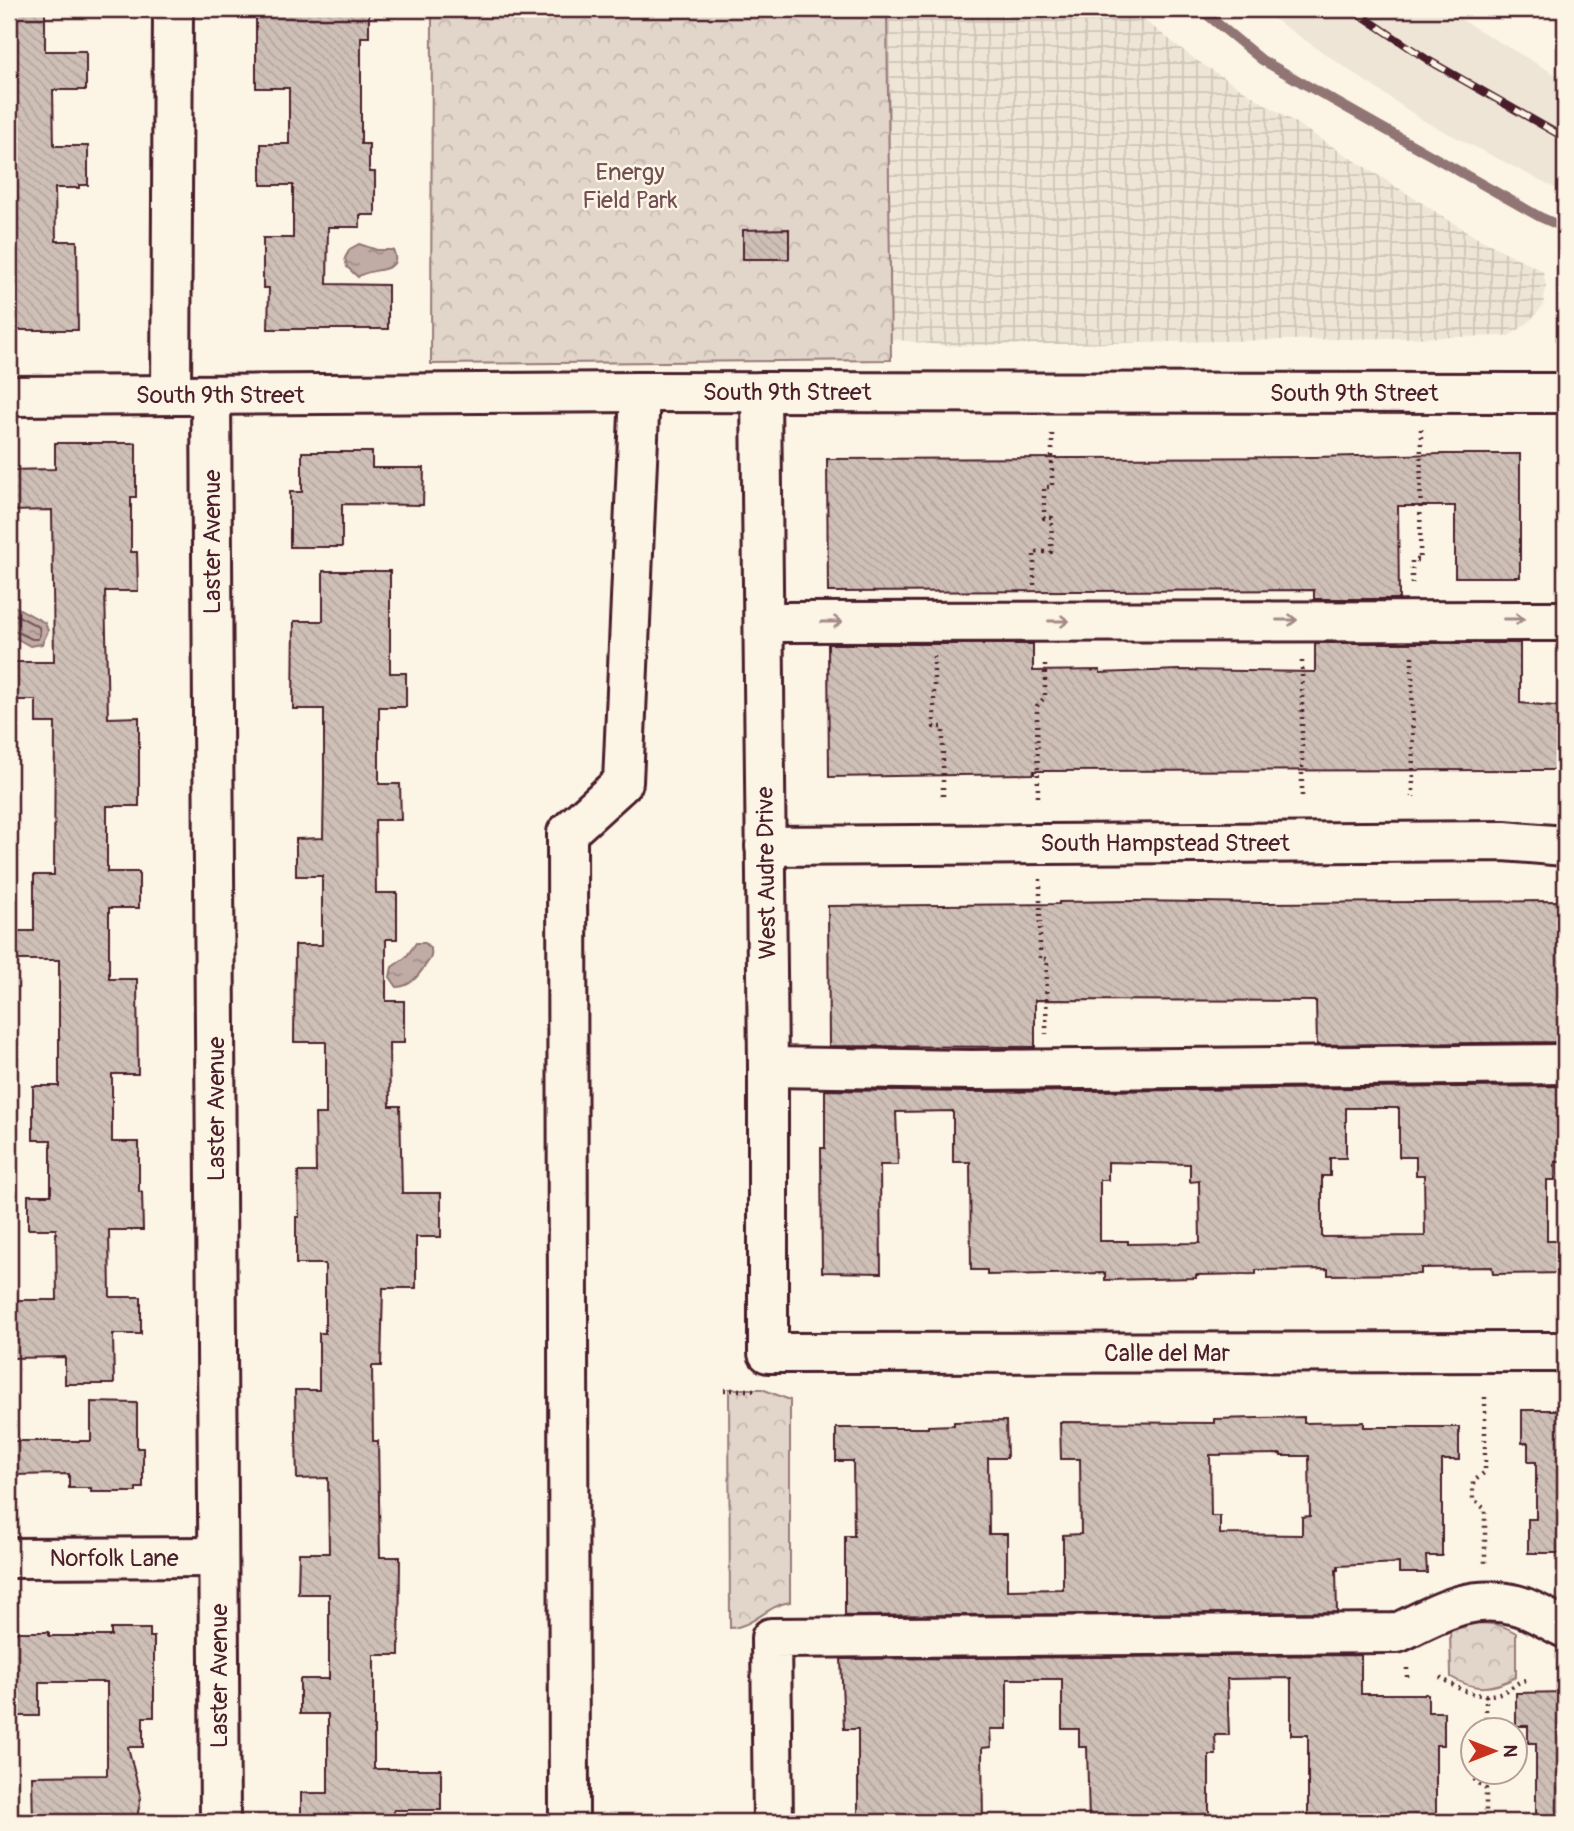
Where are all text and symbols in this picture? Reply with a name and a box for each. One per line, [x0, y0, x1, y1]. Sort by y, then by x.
park label: Energy Field Park [582, 158, 678, 215]
street label: South 9th Street [703, 378, 872, 407]
street label: South 9th Street [1270, 379, 1439, 408]
street label: South 9th Street [136, 381, 305, 410]
street label: Laster Avenue [198, 470, 227, 614]
one-way arrow [1503, 612, 1526, 626]
one-way arrow [1275, 613, 1298, 627]
one-way arrow [1048, 614, 1071, 628]
one-way arrow [820, 615, 843, 629]
street label: West Audre Drive [750, 786, 783, 960]
street label: South Hampstead Street [1040, 829, 1290, 858]
street label: Laster Avenue [202, 1037, 231, 1181]
street label: Calle del Mar [1104, 1339, 1231, 1368]
street label: Norfolk Lane [49, 1544, 179, 1573]
street label: Laster Avenue [205, 1604, 234, 1748]
north arrow [1458, 1716, 1528, 1786]
text: N [1498, 1745, 1522, 1758]

